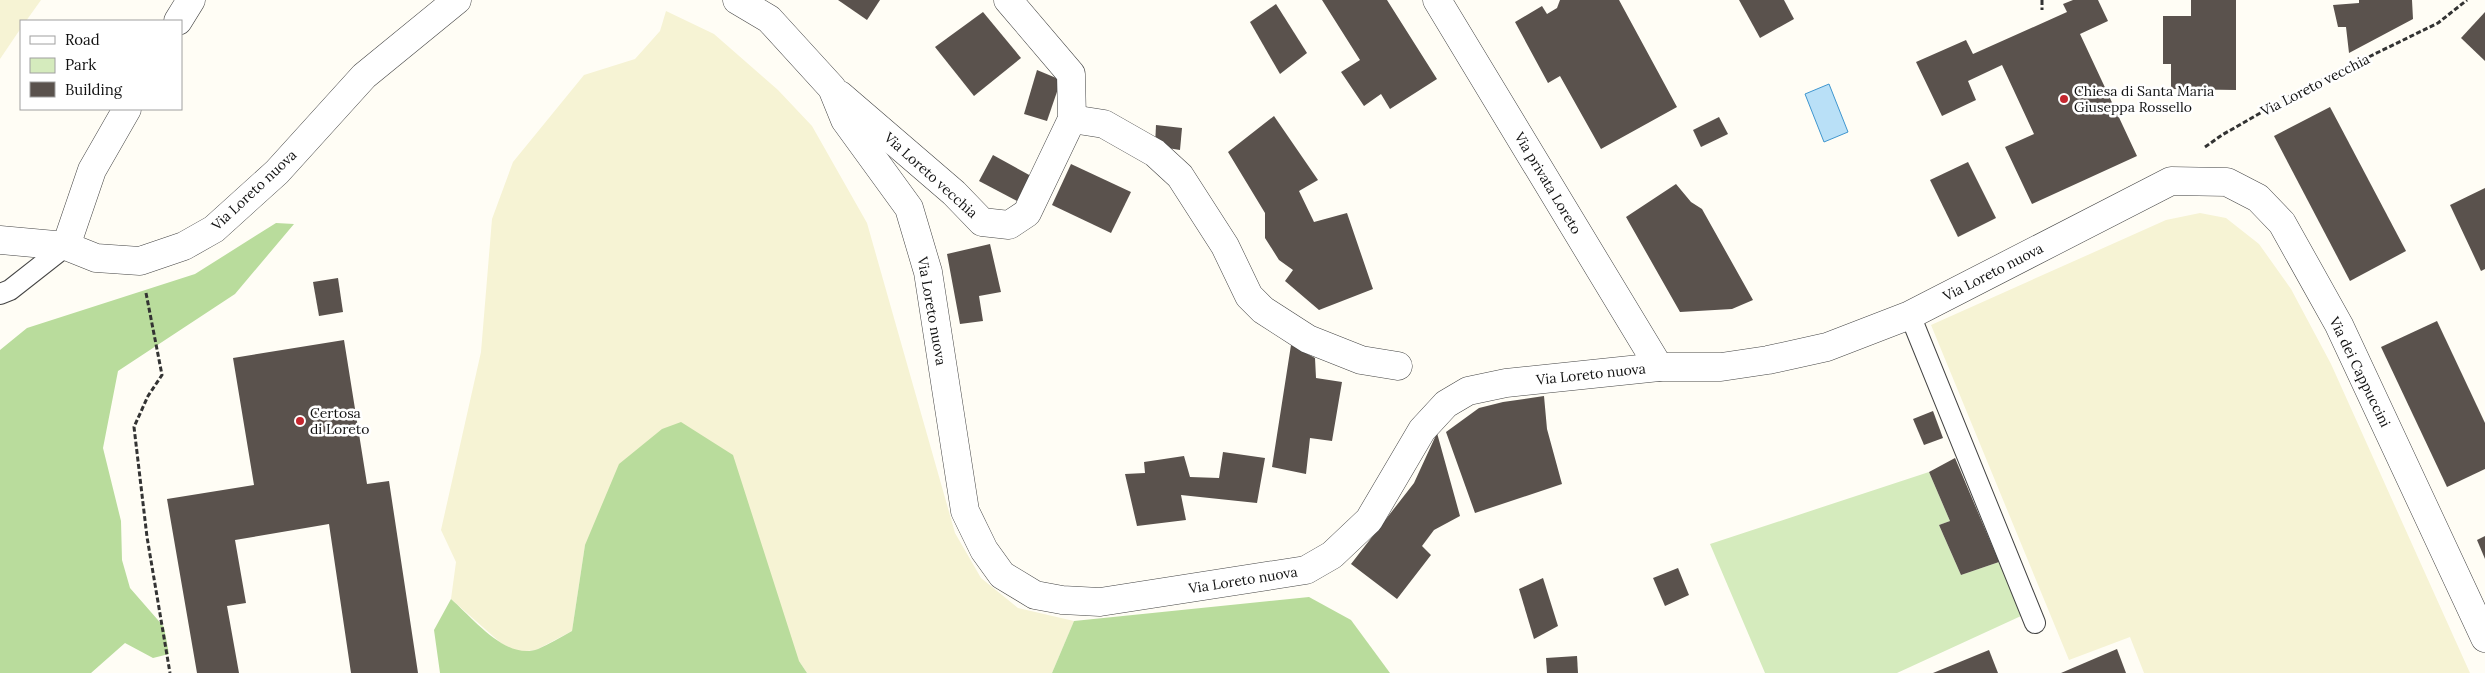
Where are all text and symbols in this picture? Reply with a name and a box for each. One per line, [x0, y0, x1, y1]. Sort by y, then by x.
legend [20, 20, 182, 110]
text: Road [65, 30, 100, 49]
street label: Via Loreto vecchia [2257, 50, 2372, 121]
text: Park [65, 55, 96, 74]
text: Building [65, 80, 123, 99]
place label: Chiesa di Santa Maria Giuseppa Rossello [2074, 82, 2214, 116]
marker: Chiesa di Santa Maria Giuseppa Rossello [2058, 93, 2070, 105]
street label: Via Loreto vecchia [880, 128, 981, 222]
street label: Via privata Loreto [1510, 128, 1586, 237]
street label: Via Loreto nuova [207, 146, 300, 235]
street label: Via Loreto nuova [1939, 239, 2046, 305]
street label: Via Loreto nuova [913, 254, 950, 367]
street label: Via dei Cappuccini [2325, 313, 2395, 430]
street label: Via Loreto nuova [1534, 359, 1647, 389]
place label: Certosa di Loreto [310, 404, 369, 438]
marker: Certosa di Loreto [294, 415, 306, 427]
street label: Via Loreto nuova [1186, 563, 1299, 598]

